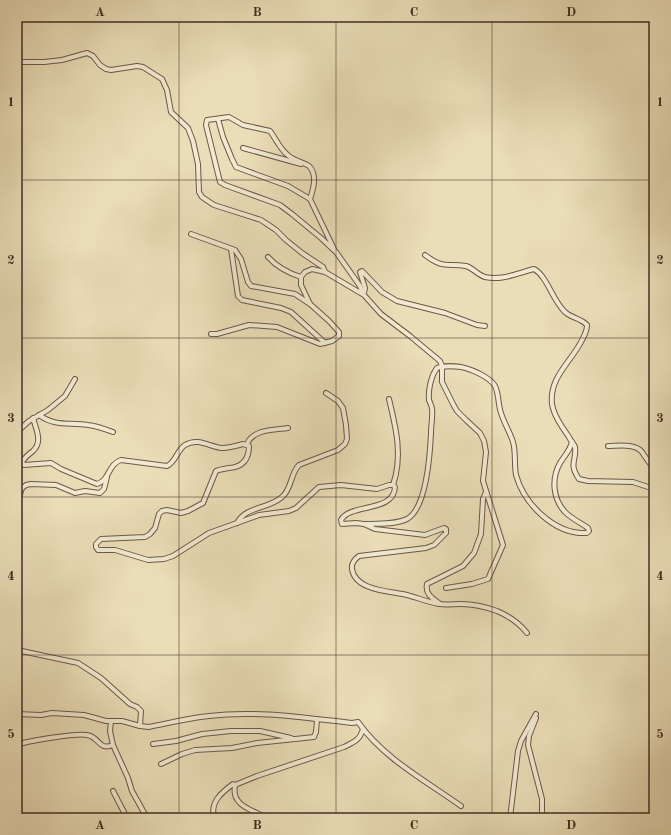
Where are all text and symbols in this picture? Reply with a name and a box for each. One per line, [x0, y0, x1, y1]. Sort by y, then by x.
text: A [95, 6, 105, 19]
text: B [252, 6, 262, 19]
text: C [410, 6, 418, 19]
text: D [566, 6, 576, 19]
text: 1 [7, 96, 15, 109]
text: 1 [656, 96, 664, 109]
text: 2 [7, 254, 15, 267]
text: 2 [656, 254, 664, 267]
text: 3 [7, 412, 15, 425]
text: 3 [656, 412, 664, 425]
text: 4 [7, 570, 15, 583]
text: 4 [656, 570, 664, 583]
text: 5 [7, 728, 15, 741]
text: 5 [656, 728, 664, 741]
text: A [95, 819, 105, 832]
text: B [252, 819, 262, 832]
text: C [410, 819, 418, 832]
text: D [566, 819, 576, 832]

